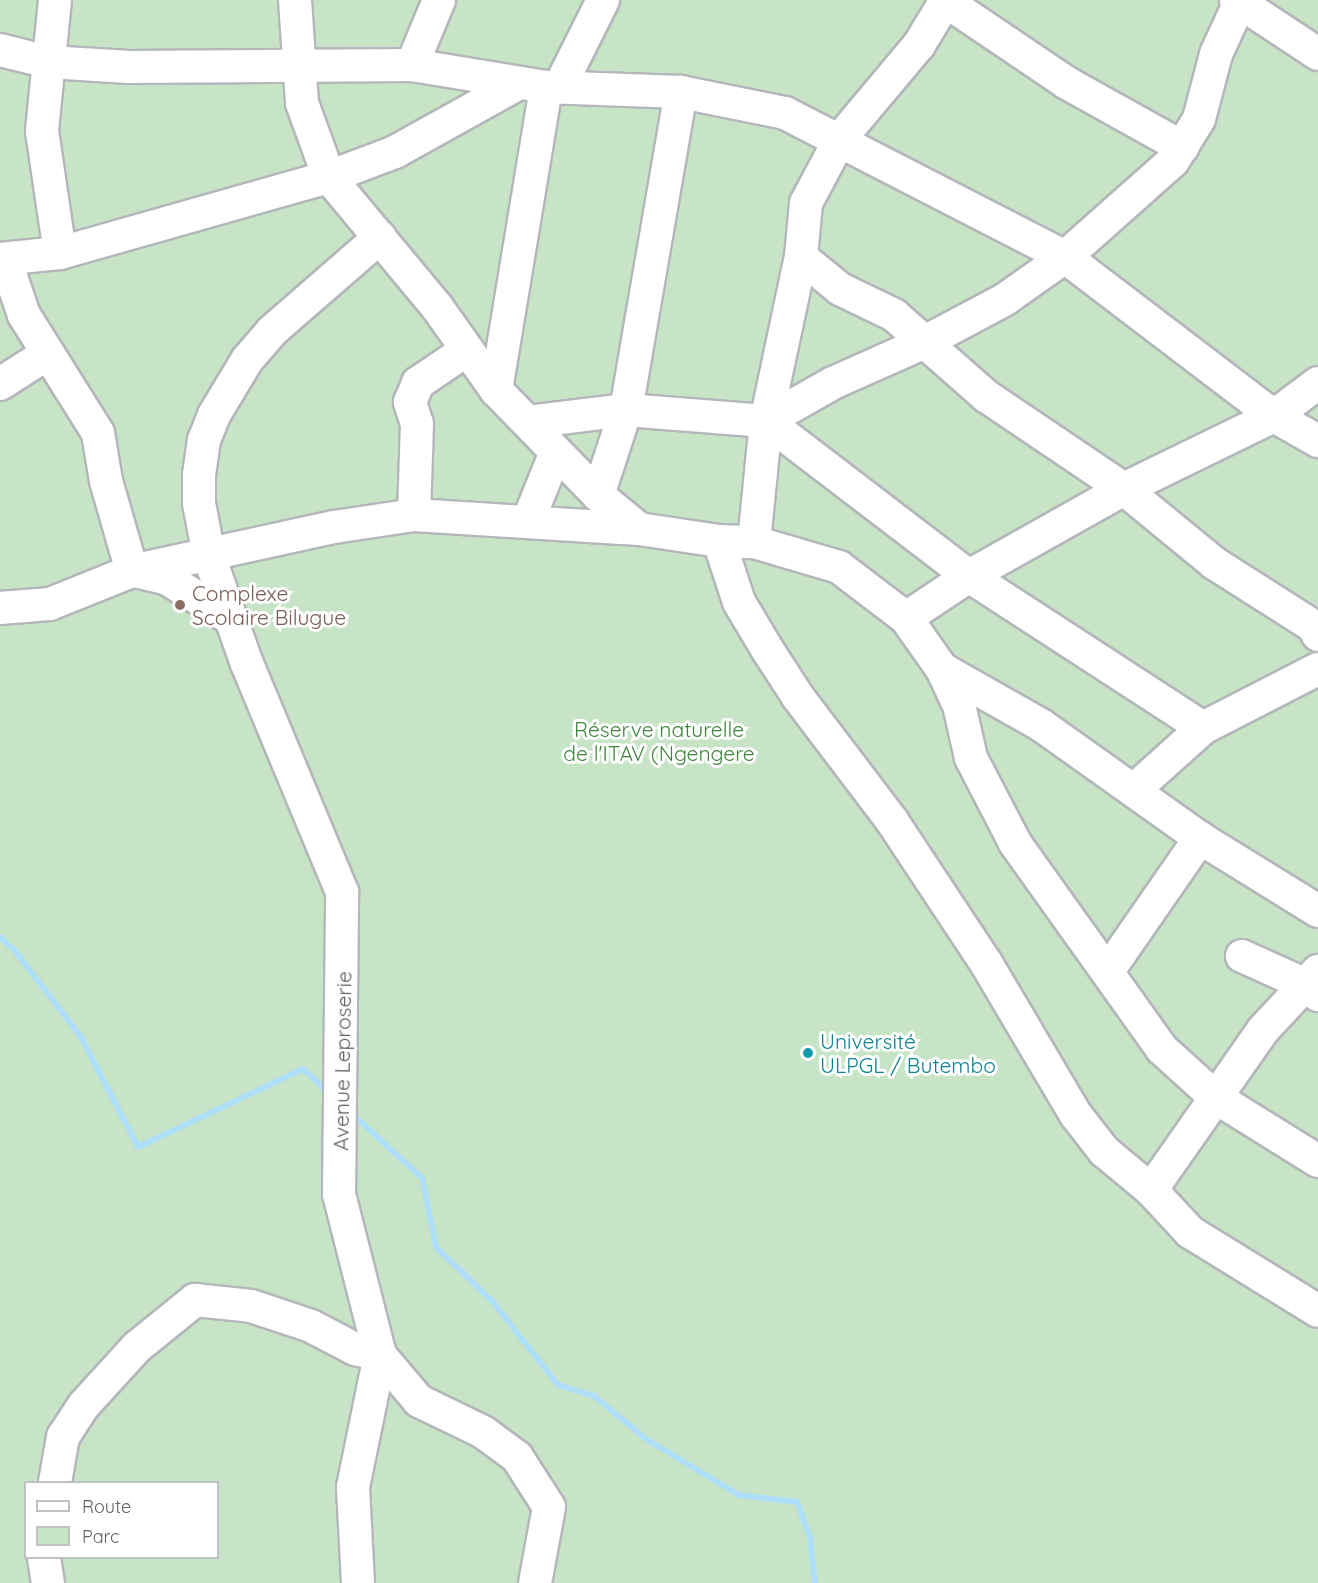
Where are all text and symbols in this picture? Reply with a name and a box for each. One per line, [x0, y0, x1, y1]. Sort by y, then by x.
place label: Complexe Scolaire Bilugue [192, 580, 346, 630]
marker: Complexe Scolaire Bilugue [173, 598, 187, 612]
park label: Réserve naturelle de l'ITAV (Ngengere [563, 716, 755, 766]
street label: Avenue Leproserie [328, 971, 356, 1151]
place label: Université ULPGL / Butembo [820, 1028, 996, 1078]
marker: Université ULPGL / Butembo [801, 1046, 815, 1060]
legend [24, 1481, 219, 1559]
text: Route [82, 1495, 131, 1518]
text: Parc [82, 1525, 119, 1548]

